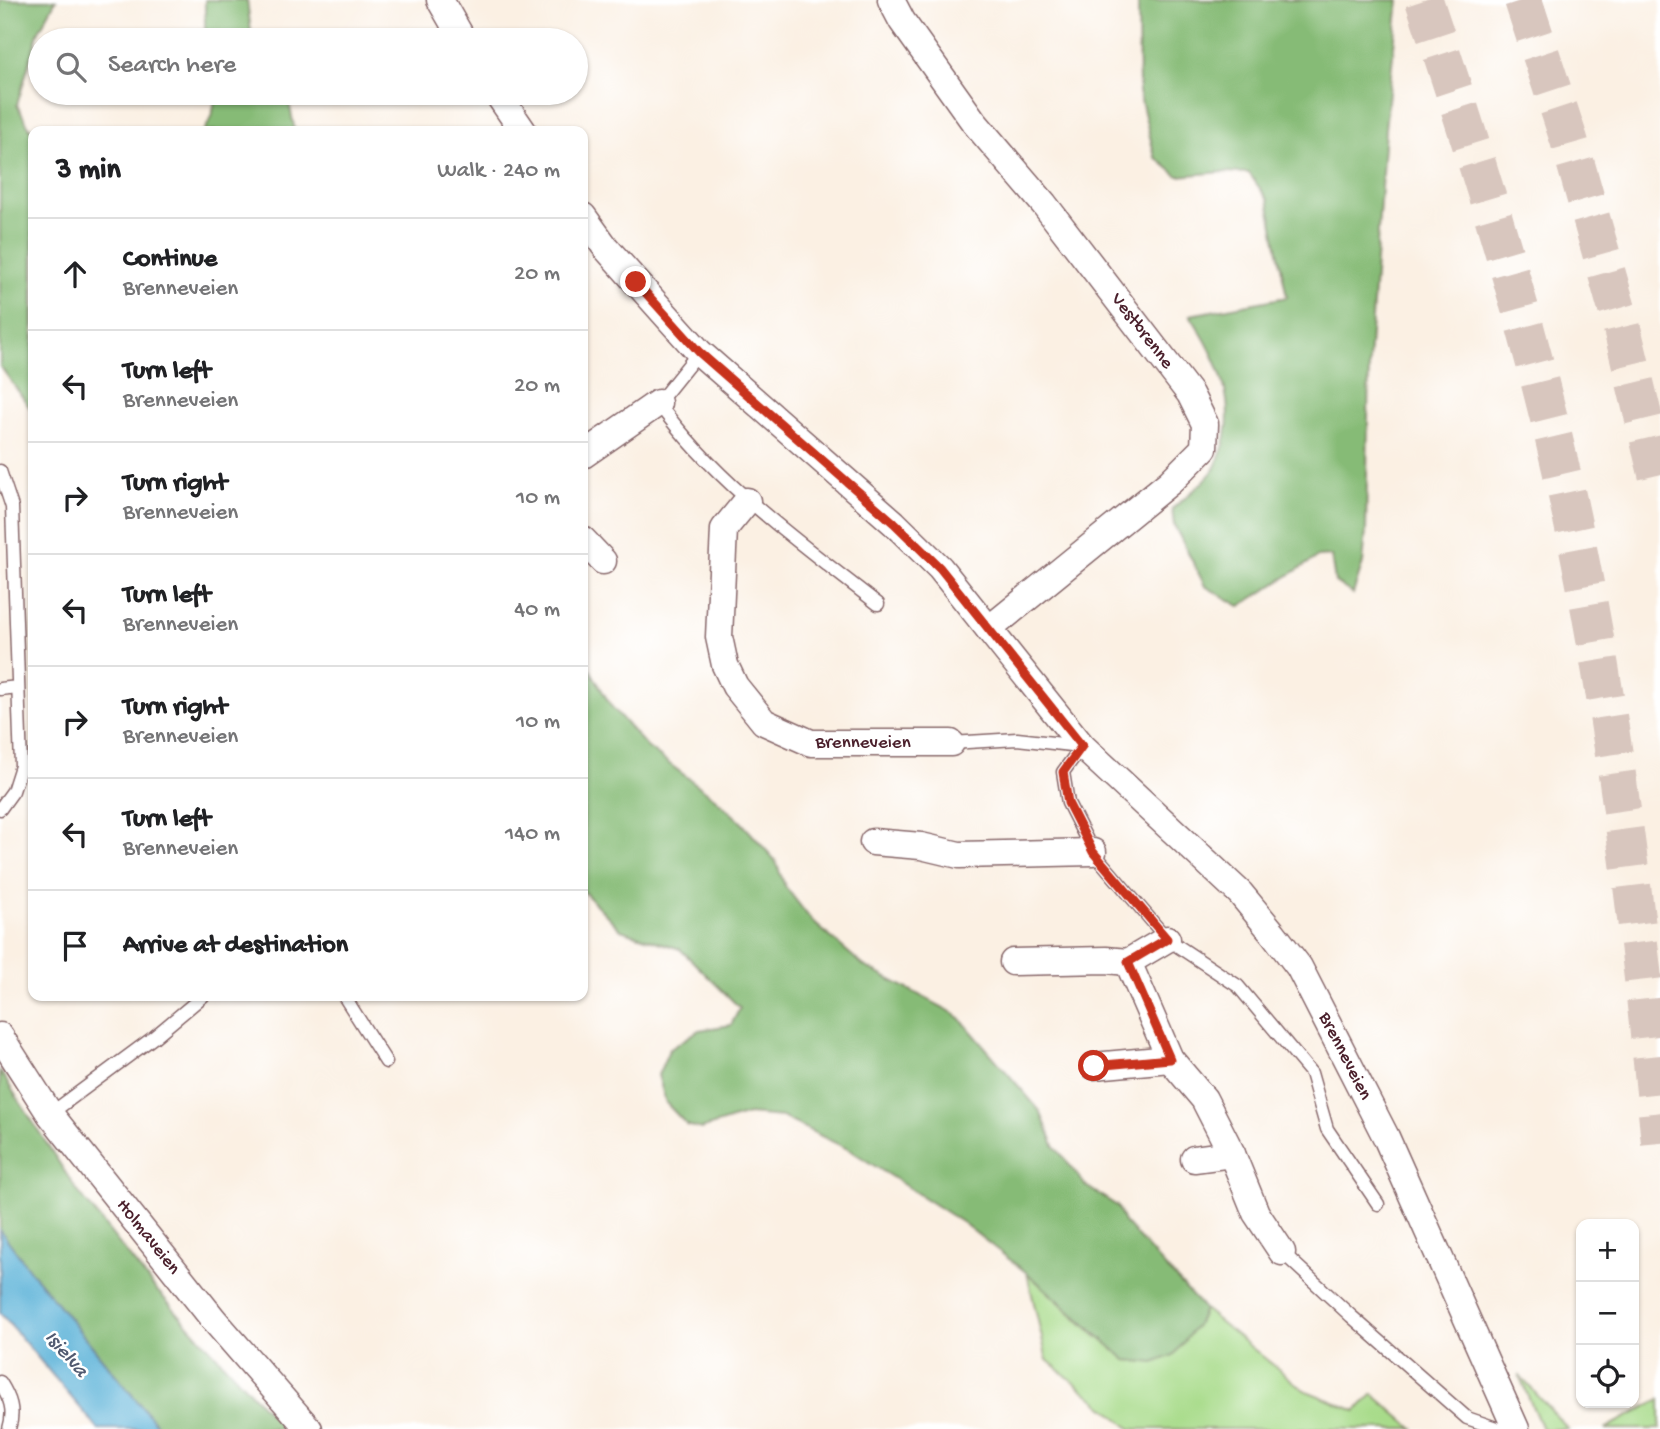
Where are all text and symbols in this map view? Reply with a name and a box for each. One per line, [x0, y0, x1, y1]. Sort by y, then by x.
search box [28, 28, 588, 105]
icon: search [52, 48, 90, 86]
text: Search here [108, 51, 236, 82]
text: 3 min [56, 154, 121, 189]
text: Walk · 240 m [437, 158, 560, 185]
text: Continue [123, 245, 217, 276]
icon: ahead [56, 255, 94, 293]
text: 20 m [514, 261, 560, 288]
route end [620, 266, 651, 297]
text: Brenneveien [123, 276, 238, 303]
street label: Vestbrenne [1105, 288, 1178, 374]
text: Turn left [123, 357, 211, 388]
icon: left [56, 367, 94, 405]
text: 20 m [514, 373, 560, 400]
text: Brenneveien [123, 388, 238, 415]
text: Turn right [123, 469, 227, 500]
icon: right [56, 479, 94, 517]
text: 10 m [516, 485, 560, 512]
text: Brenneveien [123, 500, 238, 527]
text: Turn left [123, 581, 211, 612]
icon: left [56, 591, 94, 629]
text: 40 m [514, 597, 560, 624]
text: Brenneveien [123, 612, 238, 639]
text: Turn right [123, 693, 227, 724]
icon: right [56, 703, 94, 741]
text: 10 m [516, 709, 560, 736]
text: Brenneveien [123, 724, 238, 751]
street label: Brenneveien [814, 732, 911, 755]
text: Turn left [123, 805, 211, 836]
icon: left [56, 815, 94, 853]
text: 140 m [505, 821, 560, 848]
text: Brenneveien [123, 836, 238, 863]
icon: arrive [56, 927, 94, 965]
text: Arrive at destination [123, 931, 348, 962]
street label: Brenneveien [1312, 1008, 1377, 1104]
route start [1078, 1050, 1109, 1081]
street label: Holmaveien [111, 1195, 185, 1280]
map controls [1576, 1219, 1639, 1408]
button: + [1576, 1219, 1639, 1282]
button: − [1576, 1282, 1639, 1345]
water label: Isielva [38, 1327, 93, 1384]
button: locate [1576, 1345, 1639, 1408]

